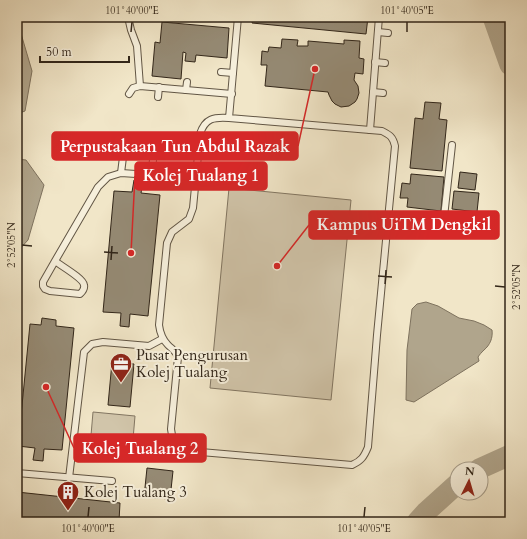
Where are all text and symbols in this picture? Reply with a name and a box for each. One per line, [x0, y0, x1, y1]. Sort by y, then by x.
text: 101°40'00"E [105, 4, 159, 18]
text: 101°40'05"E [380, 4, 434, 18]
scale bar [40, 38, 129, 64]
text: 50 m [46, 44, 73, 60]
callout: Perpustakaan Tun Abdul Razak [52, 132, 298, 160]
text: Perpustakaan Tun Abdul Razak [60, 136, 290, 158]
callout: Kolej Tualang 1 [135, 162, 267, 190]
text: Kolej Tualang 1 [143, 165, 259, 187]
callout: Kampus UiTM Dengkil [309, 211, 499, 239]
text: Kampus UiTM Dengkil [317, 214, 492, 236]
text: 2°52'05"N [5, 222, 19, 268]
text: 2°52'05"N [510, 264, 524, 310]
place label: Pusat Pengurusan Kolej Tualang [136, 345, 248, 382]
office icon: Pusat Pengurusan Kolej Tualang [108, 351, 134, 384]
callout: Kolej Tualang 2 [74, 434, 206, 462]
text: Kolej Tualang 2 [82, 438, 198, 460]
north arrow [449, 461, 489, 501]
text: N [464, 464, 476, 479]
building icon: Kolej Tualang 3 [55, 479, 81, 512]
place label: Kolej Tualang 3 [84, 482, 187, 502]
text: 101°40'00"E [61, 522, 115, 536]
text: 101°40'05"E [337, 522, 391, 536]

